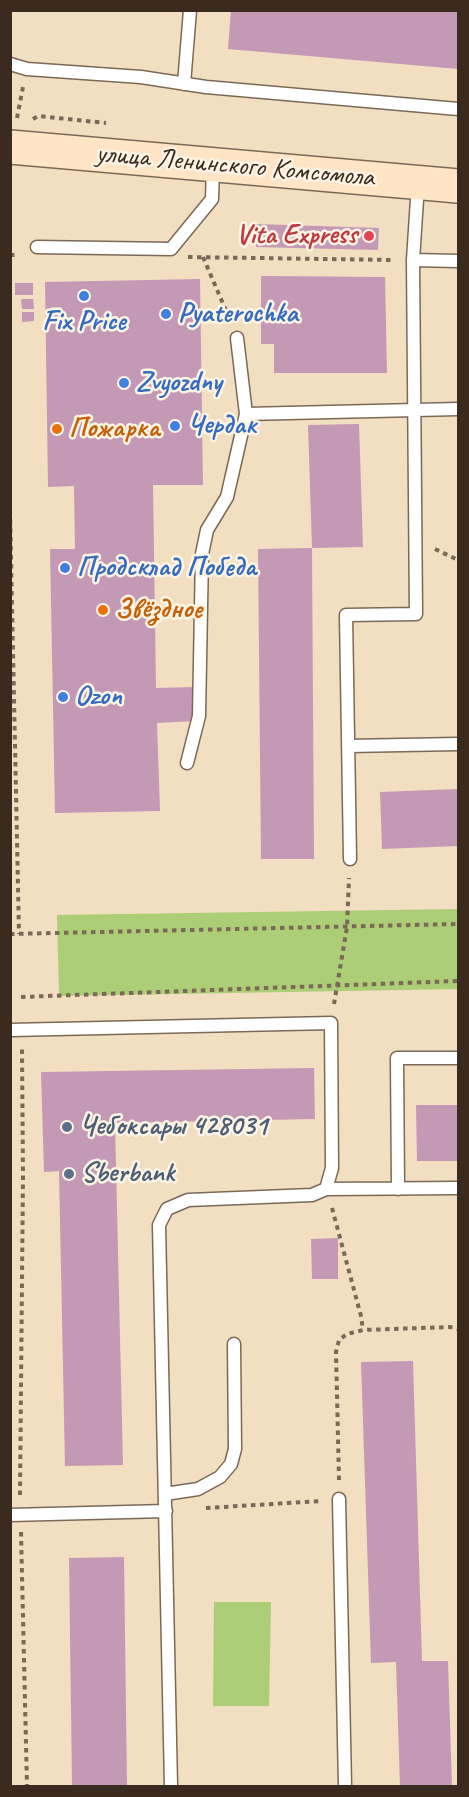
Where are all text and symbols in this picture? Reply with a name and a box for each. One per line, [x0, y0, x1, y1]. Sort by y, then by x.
street label: улица Ленинского Комсомола [94, 137, 376, 195]
place label: Vita Express [236, 219, 357, 253]
marker: Vita Express [362, 229, 376, 243]
marker: Fix Price [77, 289, 91, 303]
place label: Pyaterochka [178, 297, 298, 331]
place label: Fix Price [42, 305, 126, 339]
marker: Pyaterochka [159, 307, 173, 321]
place label: Zvyozdny [136, 366, 221, 400]
marker: Zvyozdny [117, 376, 131, 390]
place label: Чердак [187, 409, 257, 443]
place label: Пожарка [69, 412, 159, 446]
marker: Чердак [168, 419, 182, 433]
marker: Пожарка [50, 422, 64, 436]
place label: Продсклад Победа [77, 551, 256, 585]
marker: Продсклад Победа [58, 561, 72, 575]
place label: Звёздное [115, 593, 202, 627]
marker: Звёздное [96, 603, 110, 617]
place label: Ozon [75, 680, 122, 714]
marker: Ozon [56, 690, 70, 704]
place label: Чебоксары 428031 [79, 1110, 267, 1144]
marker: Чебоксары 428031 [60, 1120, 74, 1134]
place label: Sberbank [81, 1157, 174, 1191]
marker: Sberbank [62, 1167, 76, 1181]

